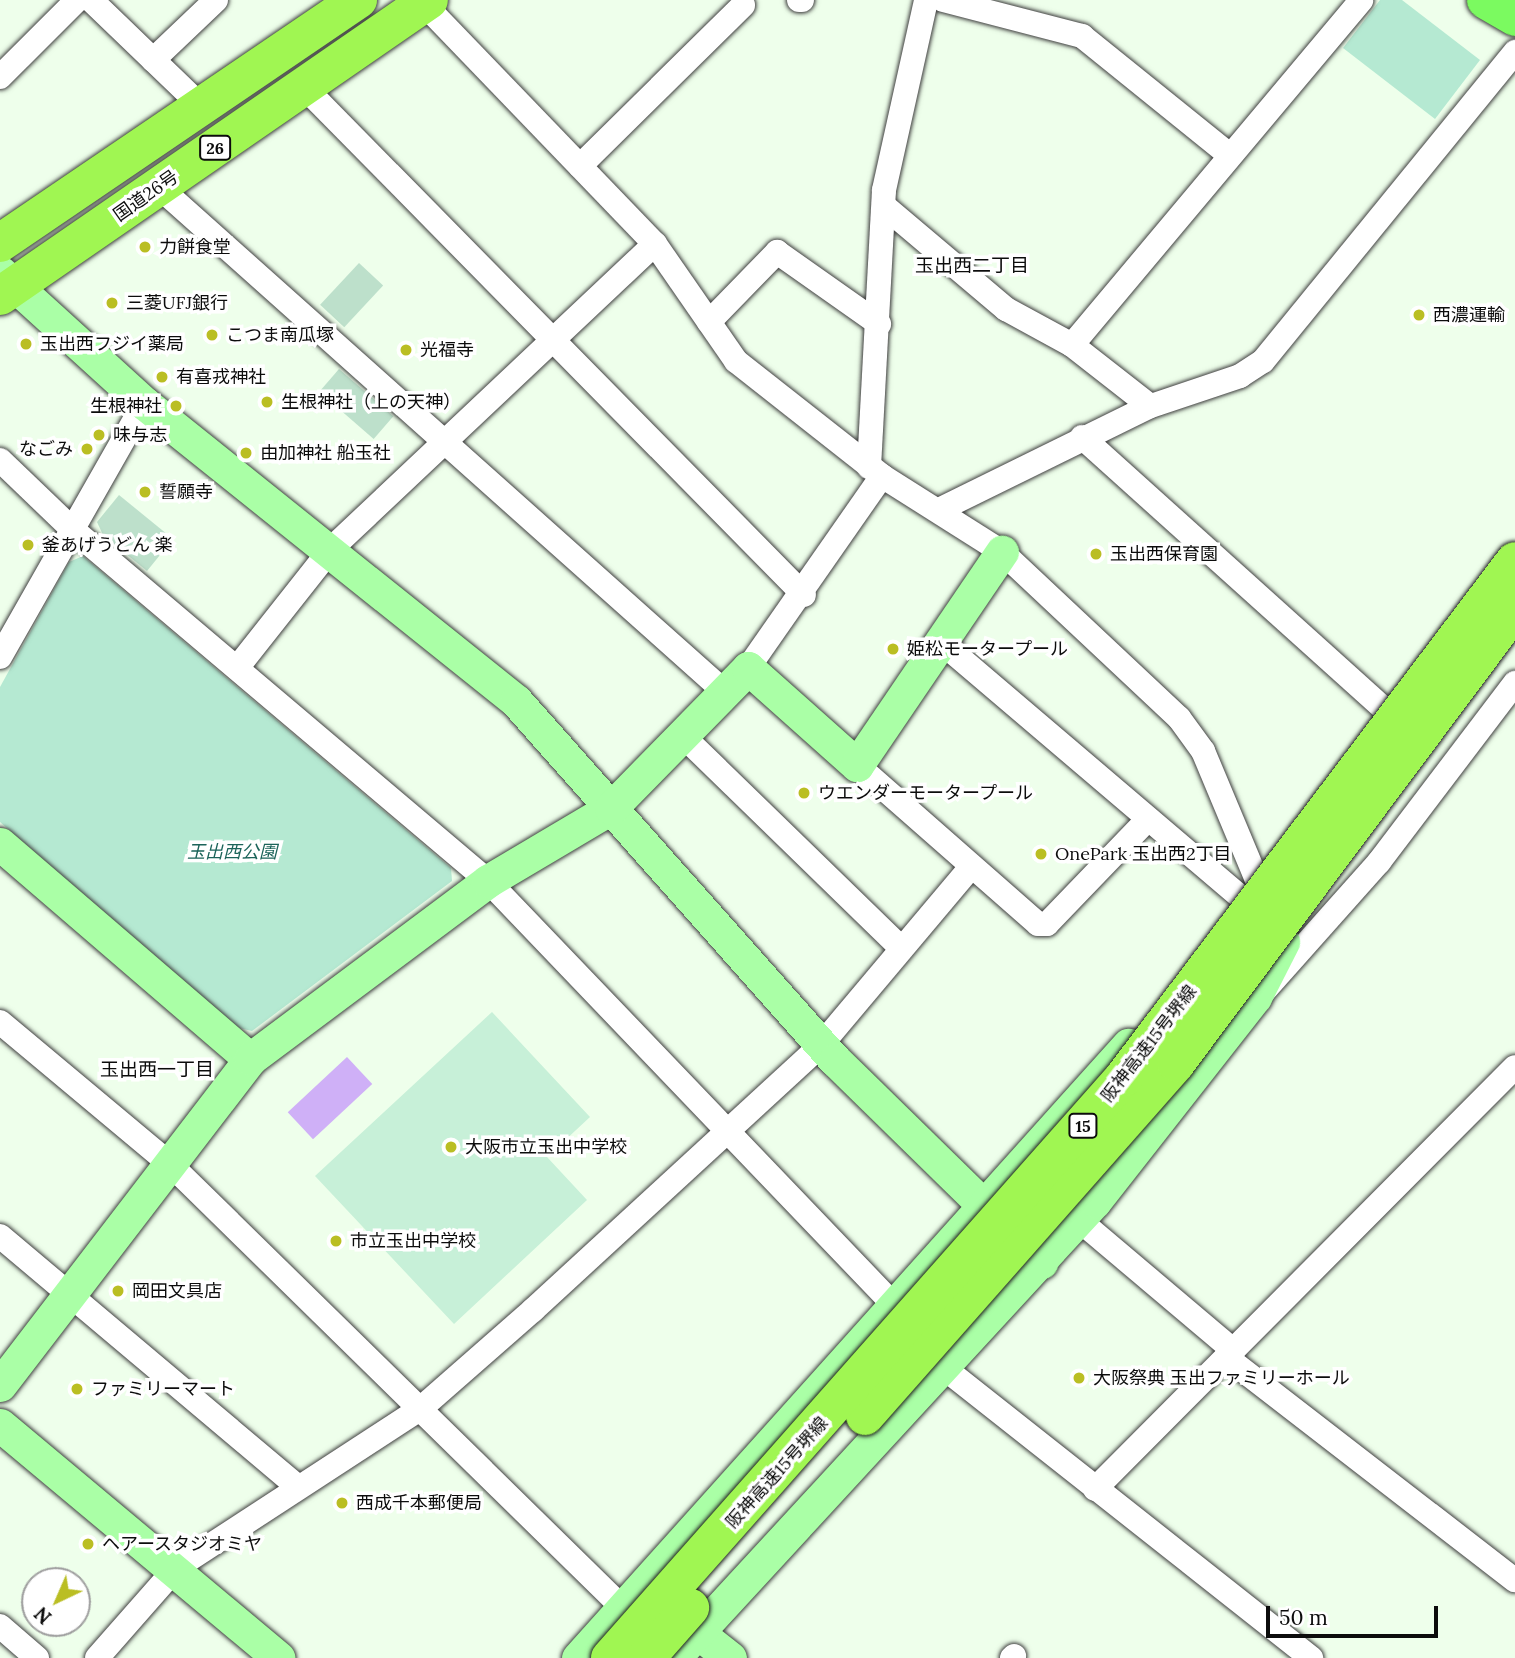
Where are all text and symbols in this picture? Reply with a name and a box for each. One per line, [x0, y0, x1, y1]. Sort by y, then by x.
road number: 26 [198, 136, 232, 160]
street label: 国道26号 [109, 166, 183, 226]
place label: 力餅食堂 [159, 236, 231, 258]
marker: 力餅食堂 [137, 239, 153, 255]
district label: 玉出西二丁目 [915, 255, 1029, 277]
place label: 三菱UFJ銀行 [126, 292, 228, 314]
marker: 三菱UFJ銀行 [104, 295, 120, 311]
place label: 西濃運輸 [1433, 304, 1505, 326]
marker: 西濃運輸 [1411, 307, 1427, 323]
place label: こつま南瓜塚 [226, 324, 334, 346]
marker: こつま南瓜塚 [204, 327, 220, 343]
place label: 玉出西フジイ薬局 [40, 333, 184, 355]
marker: 玉出西フジイ薬局 [18, 336, 34, 352]
place label: 光福寺 [420, 339, 474, 361]
marker: 光福寺 [398, 342, 414, 358]
place label: 有喜戎神社 [176, 366, 266, 388]
marker: 有喜戎神社 [154, 369, 170, 385]
place label: 生根神社（上の天神） [281, 391, 461, 413]
marker: 生根神社（上の天神） [259, 394, 275, 410]
place label: 生根神社 [90, 395, 162, 417]
marker: 生根神社 [168, 398, 184, 414]
place label: 味与志 [113, 424, 167, 446]
marker: 味与志 [91, 427, 107, 443]
place label: なごみ [19, 438, 73, 460]
marker: なごみ [79, 441, 95, 457]
place label: 由加神社 船玉社 [260, 442, 391, 464]
marker: 由加神社 船玉社 [238, 445, 254, 461]
place label: 誓願寺 [159, 481, 213, 503]
marker: 誓願寺 [137, 484, 153, 500]
place label: 釜あげうどん 楽 [42, 534, 173, 556]
marker: 釜あげうどん 楽 [20, 537, 36, 553]
place label: 玉出西保育園 [1110, 543, 1218, 565]
marker: 玉出西保育園 [1088, 546, 1104, 562]
place label: 姫松モータープール [907, 638, 1069, 660]
marker: 姫松モータープール [885, 641, 901, 657]
place label: ウエンダーモータープール [818, 782, 1034, 804]
marker: ウエンダーモータープール [796, 785, 812, 801]
park label: 玉出西公園 [187, 841, 277, 863]
place label: OnePark 玉出西2丁目 [1055, 843, 1232, 865]
marker: OnePark 玉出西2丁目 [1033, 846, 1049, 862]
street label: 阪神高速15号堺線 [1097, 981, 1201, 1107]
district label: 玉出西一丁目 [100, 1059, 214, 1081]
road number: 15 [1067, 1114, 1099, 1138]
place label: 大阪市立玉出中学校 [465, 1136, 627, 1158]
marker: 大阪市立玉出中学校 [443, 1139, 459, 1155]
place label: 市立玉出中学校 [350, 1230, 476, 1252]
marker: 市立玉出中学校 [328, 1233, 344, 1249]
place label: 岡田文具店 [132, 1280, 222, 1302]
marker: 岡田文具店 [110, 1283, 126, 1299]
place label: 大阪祭典 玉出ファミリーホール [1093, 1367, 1350, 1389]
marker: 大阪祭典 玉出ファミリーホール [1071, 1370, 1087, 1386]
place label: ファミリーマート [91, 1378, 235, 1400]
marker: ファミリーマート [69, 1381, 85, 1397]
street label: 阪神高速15号堺線 [721, 1413, 833, 1533]
place label: 西成千本郵便局 [356, 1492, 482, 1514]
marker: 西成千本郵便局 [334, 1495, 350, 1511]
place label: ヘアースタジオミヤ [102, 1533, 263, 1555]
marker: ヘアースタジオミヤ [80, 1536, 96, 1552]
north arrow [21, 1567, 91, 1637]
scale bar [1270, 1592, 1442, 1636]
text: N [29, 1602, 56, 1629]
text: 50 m [1279, 1604, 1328, 1631]

